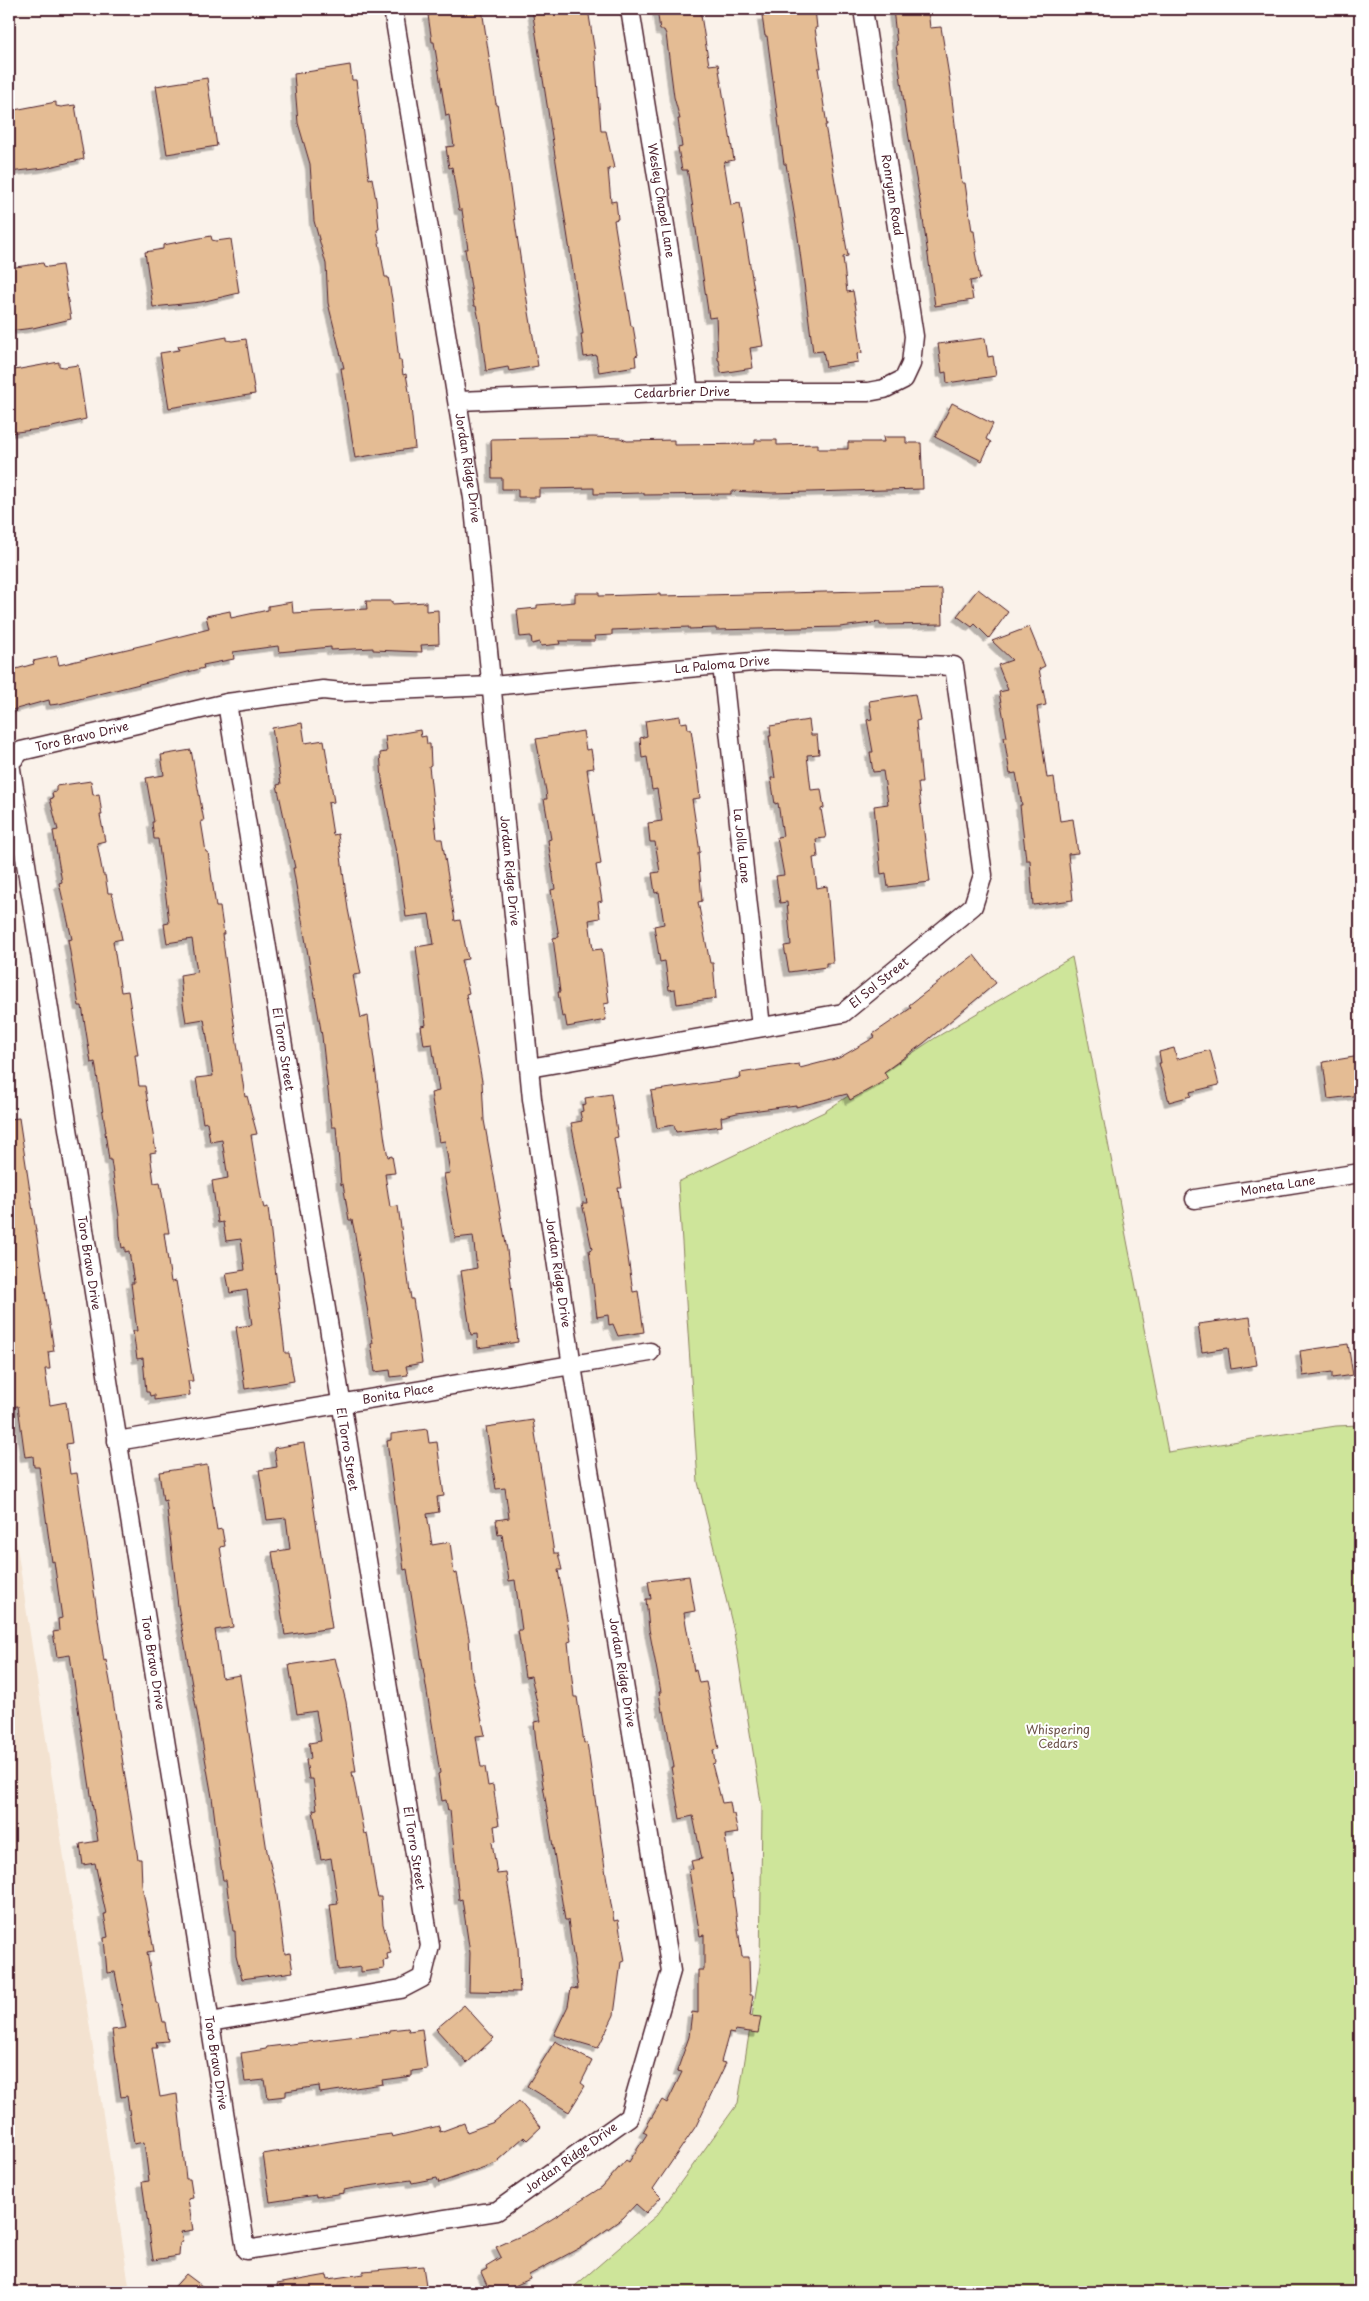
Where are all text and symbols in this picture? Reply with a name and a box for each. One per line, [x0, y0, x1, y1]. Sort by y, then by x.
street label: Wesley Chapel Lane [644, 142, 680, 259]
street label: Ronryan Road [878, 153, 908, 237]
street label: Cedarbrier Drive [633, 382, 730, 402]
street label: Jordan Ridge Drive [451, 412, 485, 524]
street label: La Paloma Drive [674, 650, 770, 677]
street label: Toro Bravo Drive [33, 716, 131, 755]
street label: La Jolla Lane [729, 807, 756, 885]
street label: Jordan Ridge Drive [496, 815, 525, 927]
street label: El Sol Street [845, 953, 912, 1012]
street label: El Torro Street [269, 1006, 299, 1092]
street label: Moneta Lane [1239, 1170, 1317, 1200]
street label: Toro Bravo Drive [74, 1214, 106, 1312]
street label: Jordan Ridge Drive [542, 1216, 576, 1329]
street label: Bonita Place [361, 1378, 435, 1408]
street label: El Torro Street [333, 1406, 363, 1492]
street label: Toro Bravo Drive [138, 1614, 170, 1712]
street label: Jordan Ridge Drive [605, 1616, 641, 1729]
park label: Whispering Cedars [1026, 1720, 1090, 1752]
street label: El Torro Street [400, 1805, 430, 1891]
street label: Toro Bravo Drive [201, 2014, 233, 2112]
street label: Jordan Ridge Drive [520, 2117, 621, 2197]

